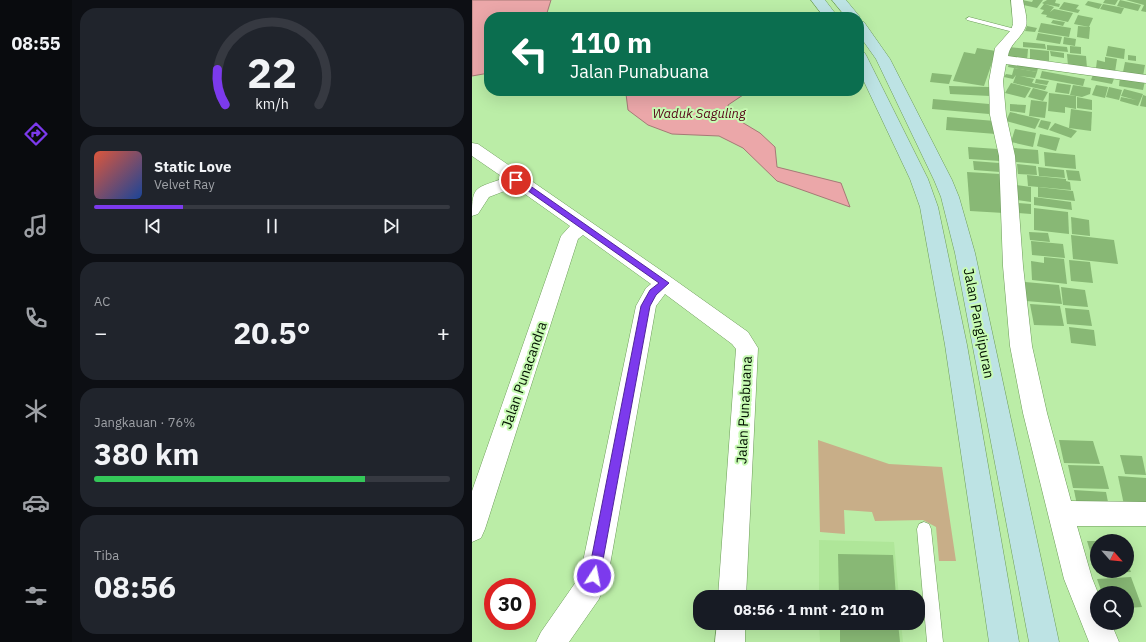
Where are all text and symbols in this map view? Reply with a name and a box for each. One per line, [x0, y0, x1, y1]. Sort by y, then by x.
text: 110 m [570, 24, 652, 61]
icon: left [504, 28, 556, 80]
text: 08:55 [11, 32, 61, 55]
text: 22 [247, 45, 297, 99]
text: Jalan Punabuana [570, 60, 709, 83]
text: km/h [255, 94, 289, 113]
water label: Waduk Saguling [652, 105, 747, 122]
icon: directions [22, 120, 50, 148]
text: Static Love [154, 157, 231, 176]
pin [499, 163, 533, 197]
icon: arrive [505, 169, 527, 191]
text: Velvet Ray [154, 176, 215, 193]
icon: music [22, 212, 50, 240]
icon: previous [142, 215, 164, 237]
icon: pause [261, 215, 283, 237]
icon: next [380, 215, 402, 237]
street label: Jalan Panglipuran [959, 266, 999, 380]
text: AC [94, 293, 110, 310]
icon: phone [22, 304, 50, 332]
text: 20.5° [233, 313, 311, 352]
text: − [94, 318, 107, 347]
text: + [437, 318, 450, 347]
street label: Jalan Punacandra [497, 319, 551, 431]
street label: Jalan Punabuana [732, 355, 756, 464]
icon: climate [22, 397, 50, 425]
text: Jangkauan · 76% [94, 414, 195, 431]
text: 380 km [94, 434, 199, 473]
icon: car [22, 489, 50, 517]
north arrow [1090, 534, 1134, 578]
map controls [1090, 534, 1134, 630]
text: Tiba [94, 547, 119, 564]
position arrow [573, 555, 615, 597]
text: 08:56 [94, 567, 176, 606]
speed limit sign: 30 [484, 578, 536, 630]
icon: filters [22, 582, 50, 610]
button: search [1090, 586, 1134, 630]
text: 08:56 · 1 mnt · 210 m [734, 600, 884, 619]

